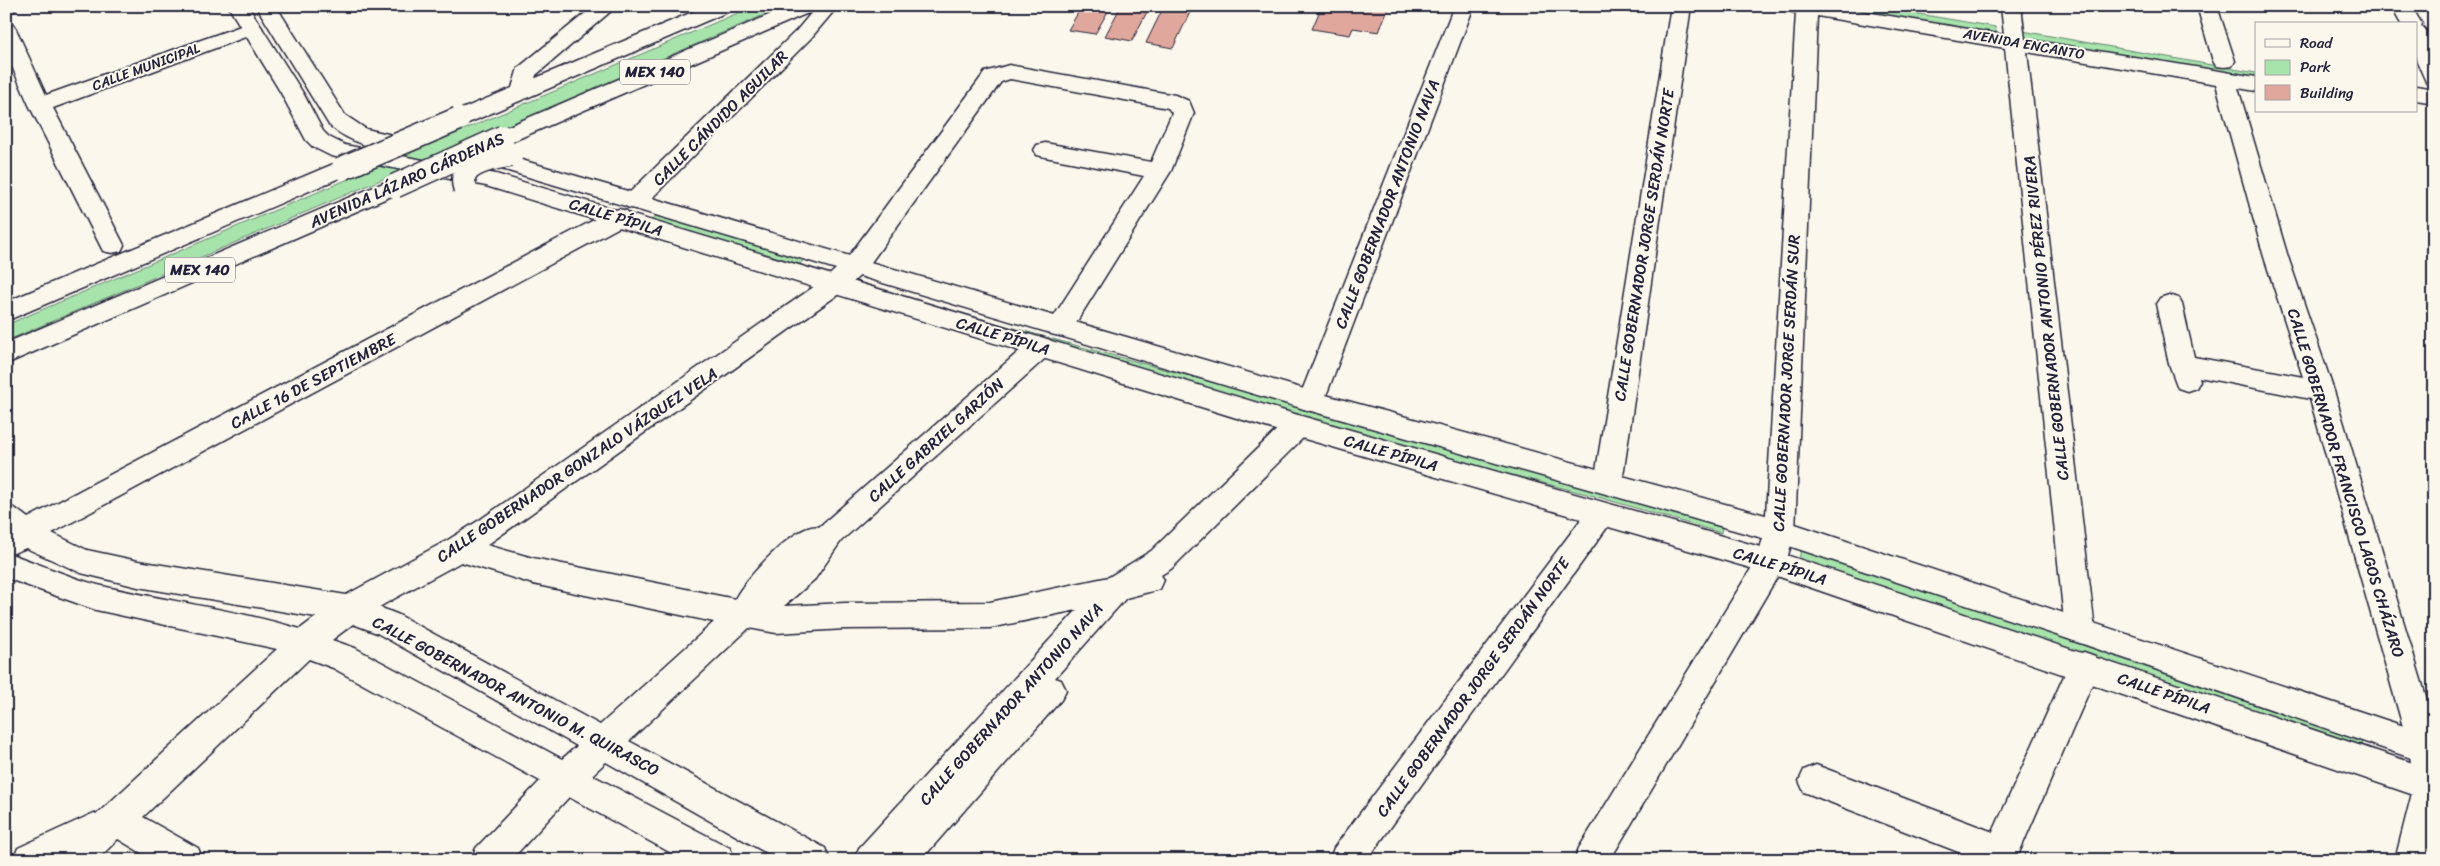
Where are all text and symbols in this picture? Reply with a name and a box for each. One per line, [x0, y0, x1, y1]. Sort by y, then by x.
street label: AVENIDA ENCANTO [1960, 21, 2087, 67]
legend [2255, 22, 2418, 112]
text: Road [2300, 30, 2333, 56]
street label: CALLE MUNICIPAL [88, 36, 204, 98]
street label: CALLE CÁNDIDO AGUILAR [645, 43, 795, 193]
text: Park [2300, 54, 2331, 80]
road number: MEX 140 [620, 60, 690, 84]
street label: CALLE GOBERNADOR ANTONIO NAVA [1326, 75, 1448, 333]
text: Building [2300, 80, 2354, 106]
street label: CALLE GOBERNADOR JORGE SERDÁN NORTE [1605, 86, 1683, 403]
street label: AVENIDA LÁZARO CÁRDENAS [304, 124, 509, 237]
street label: CALLE GOBERNADOR ANTONIO PÉREZ RIVERA [2015, 154, 2077, 482]
street label: CALLE PÍPILA [566, 189, 666, 245]
street label: CALLE GOBERNADOR JORGE SERDÁN SUR [1764, 233, 1808, 532]
road number: MEX 140 [165, 258, 235, 282]
street label: CALLE GOBERNADOR FRANCISCO LAGOS CHÁZARO [2279, 305, 2413, 661]
street label: CALLE PÍPILA [953, 308, 1053, 364]
street label: CALLE 16 DE SEPTIEMBRE [225, 324, 402, 437]
street label: CALLE GOBERNADOR GONZALO VÁZQUEZ VELA [430, 360, 724, 570]
street label: CALLE GABRIEL GARZÓN [861, 370, 1012, 510]
street label: CALLE PÍPILA [1341, 426, 1441, 480]
street label: CALLE PÍPILA [1730, 538, 1830, 594]
street label: CALLE GOBERNADOR JORGE SERDÁN NORTE [1368, 550, 1578, 823]
street label: CALLE GOBERNADOR ANTONIO NAVA [912, 596, 1110, 812]
street label: CALLE GOBERNADOR ANTONIO M. QUIRASCO [367, 608, 665, 784]
street label: CALLE PÍPILA [2114, 664, 2214, 722]

